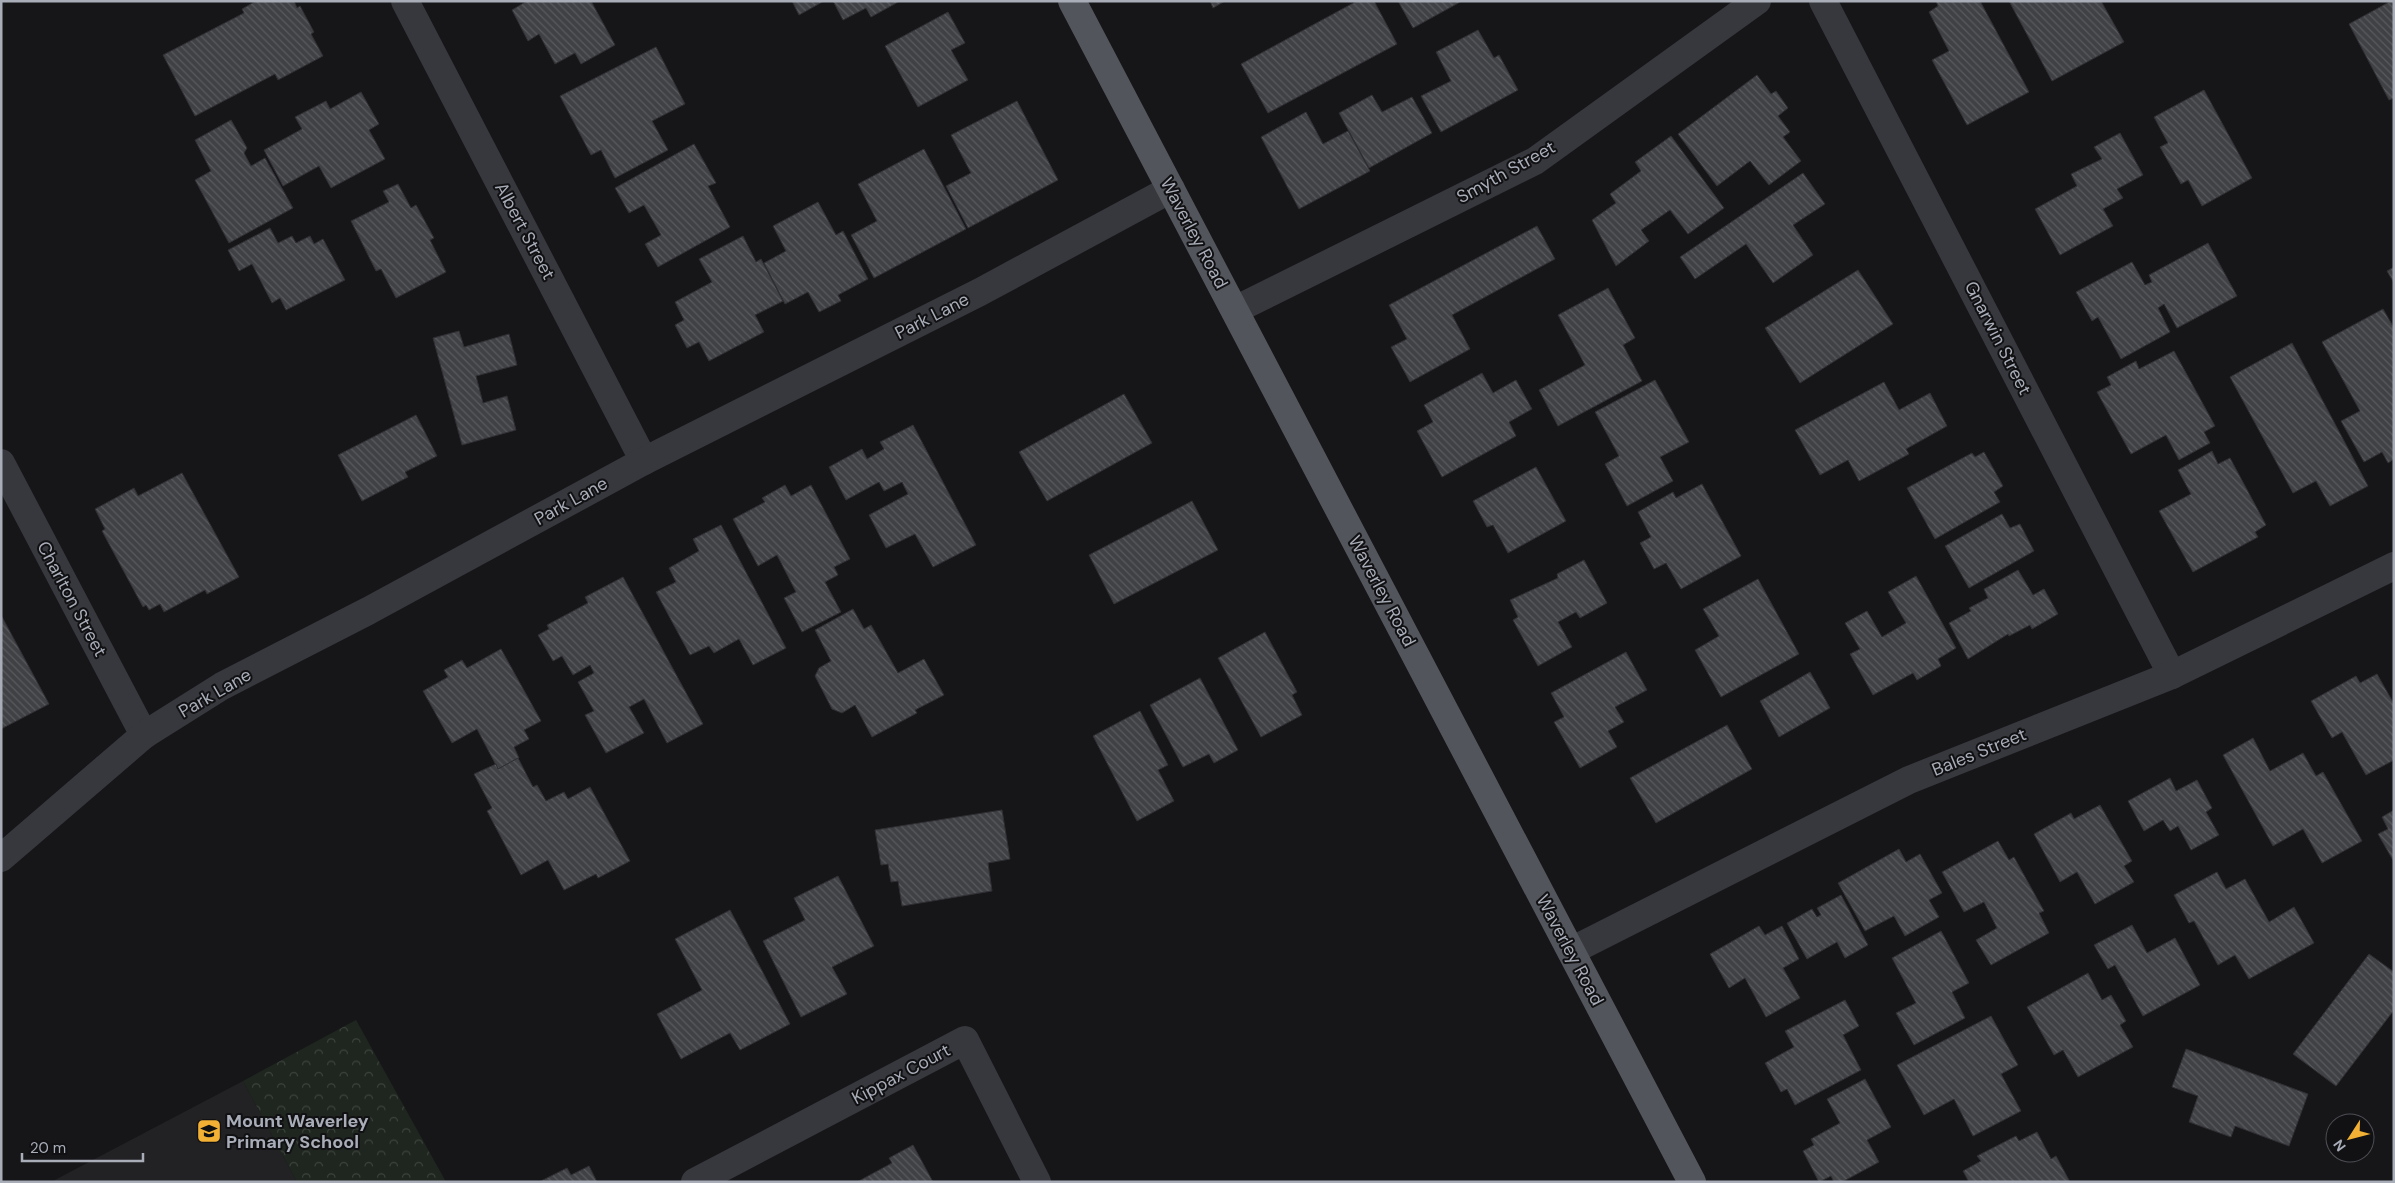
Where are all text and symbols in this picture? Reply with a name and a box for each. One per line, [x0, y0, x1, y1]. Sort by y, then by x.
street label: Smyth Street [1452, 135, 1560, 209]
street label: Waverley Road [1155, 173, 1233, 293]
street label: Albert Street [489, 178, 561, 284]
street label: Gnarwin Street [1959, 277, 2037, 399]
street label: Park Lane [891, 287, 973, 345]
street label: Park Lane [530, 471, 612, 531]
street label: Waverley Road [1343, 531, 1421, 651]
street label: Charlton Street [32, 537, 112, 661]
street label: Park Lane [174, 663, 256, 723]
street label: Bales Street [1928, 722, 2030, 782]
street label: Waverley Road [1531, 890, 1609, 1010]
street label: Kippax Court [847, 1038, 955, 1110]
place label: Mount Waverley Primary School [226, 1109, 369, 1154]
north arrow [2325, 1113, 2375, 1163]
school or university icon: Mount Waverley Primary School [196, 1118, 222, 1144]
scale bar [22, 1130, 144, 1162]
text: N [2329, 1136, 2350, 1155]
text: 20 m [30, 1138, 66, 1158]

